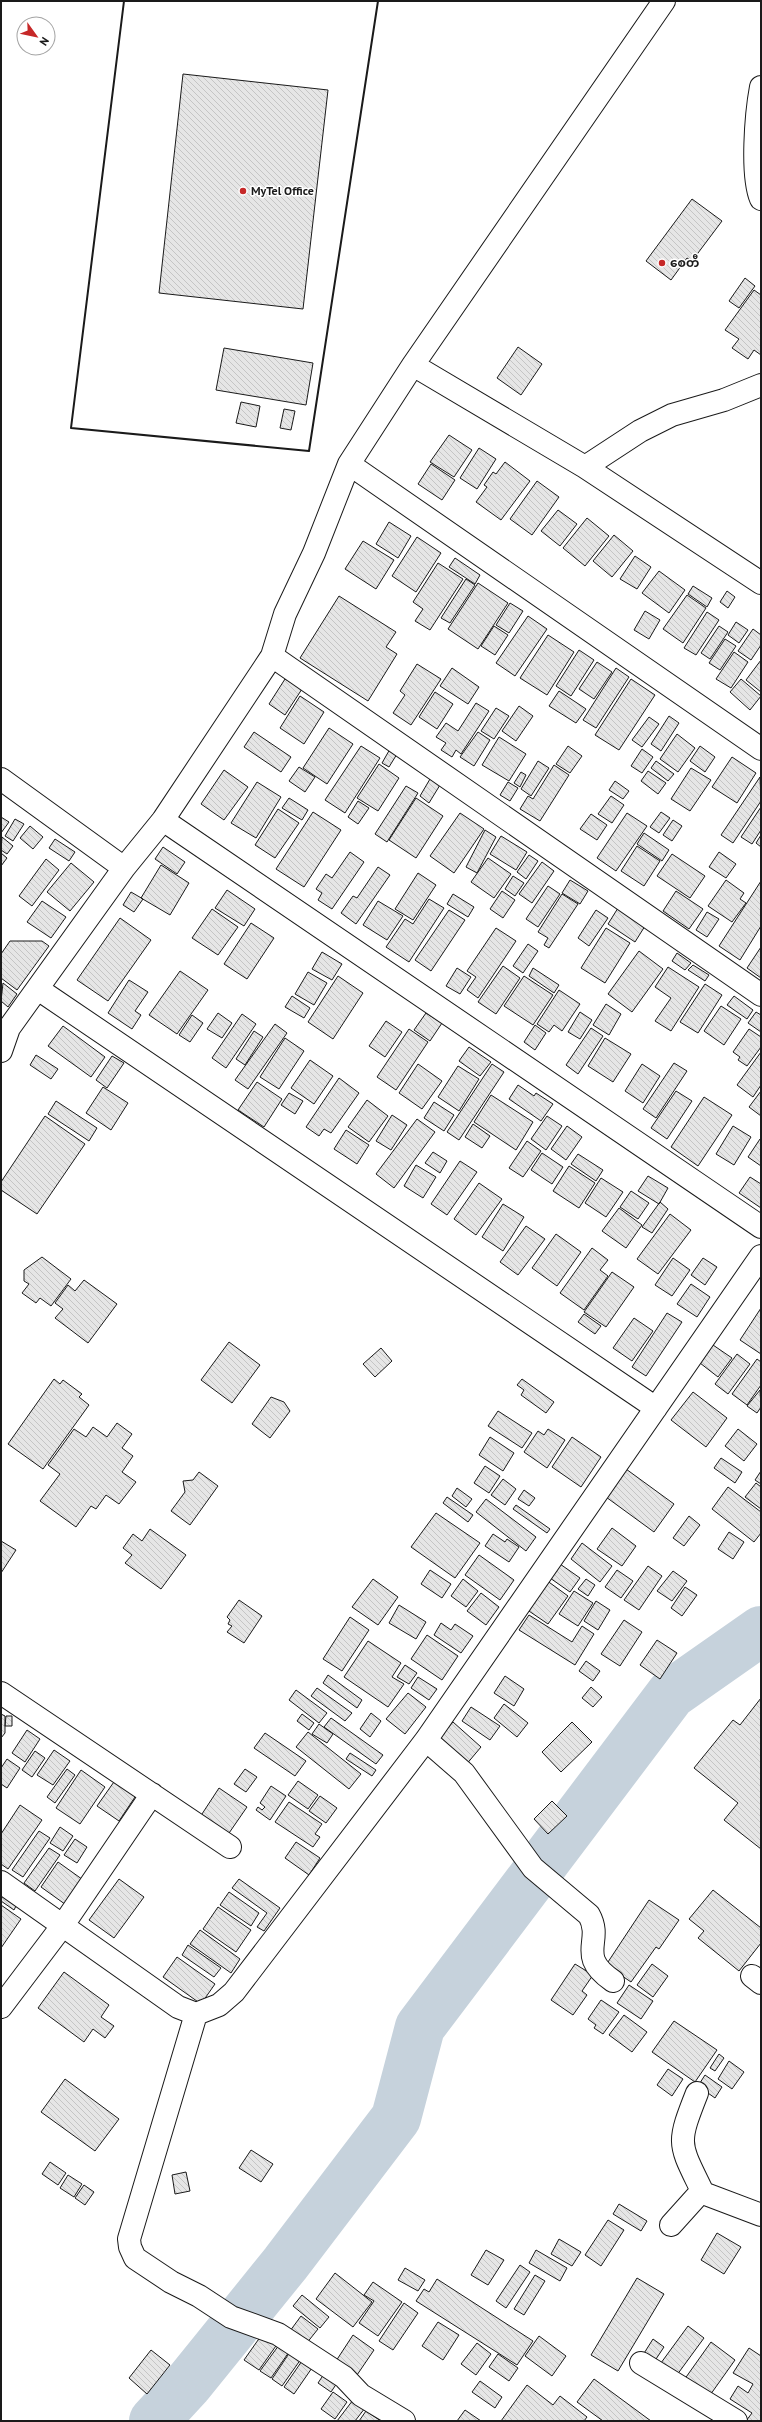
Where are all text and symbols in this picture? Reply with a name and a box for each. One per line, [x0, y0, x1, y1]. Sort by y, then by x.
north arrow [16, 16, 56, 56]
text: N [37, 35, 52, 48]
place label: MyTel Office [251, 183, 314, 198]
marker: MyTel Office [238, 186, 248, 196]
place label: စေတီ [670, 254, 699, 270]
marker: စေတီ [657, 258, 667, 268]

